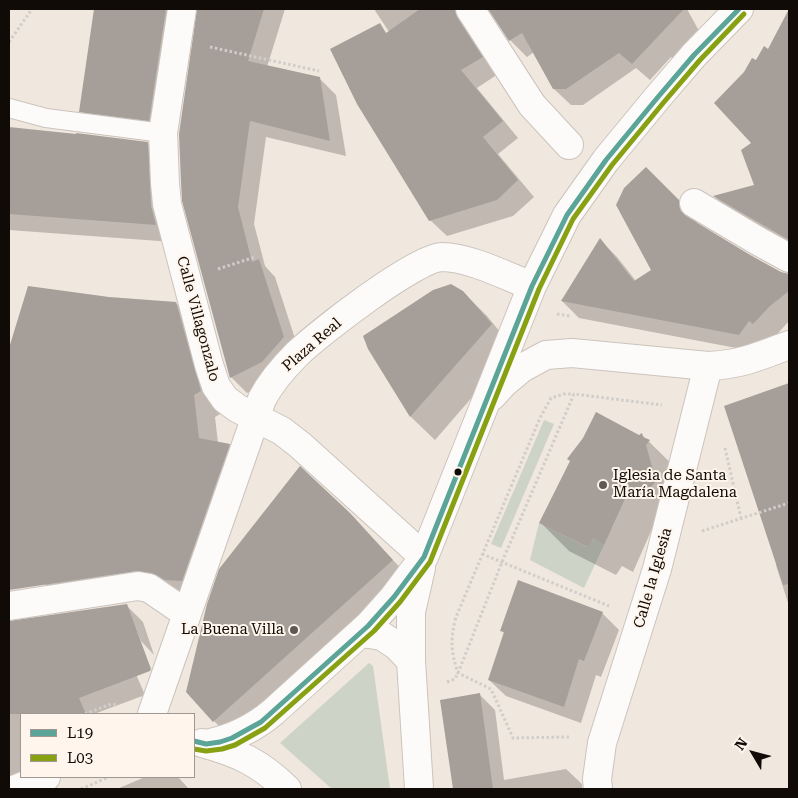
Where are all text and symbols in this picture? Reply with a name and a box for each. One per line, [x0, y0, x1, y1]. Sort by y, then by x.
street label: Calle Villagonzalo [173, 254, 223, 384]
street label: Plaza Real [279, 314, 345, 376]
unlabelled marker [453, 467, 463, 477]
place label: Iglesia de Santa María Magdalena [613, 467, 737, 502]
marker: Iglesia de Santa María Magdalena [597, 479, 609, 491]
street label: Calle la Iglesia [630, 526, 676, 630]
place label: La Buena Villa [181, 621, 284, 639]
marker: La Buena Villa [288, 624, 300, 636]
legend [20, 713, 195, 778]
text: L19 [67, 724, 93, 742]
north arrow [728, 728, 778, 778]
text: N [731, 735, 751, 753]
text: L03 [67, 749, 93, 767]

